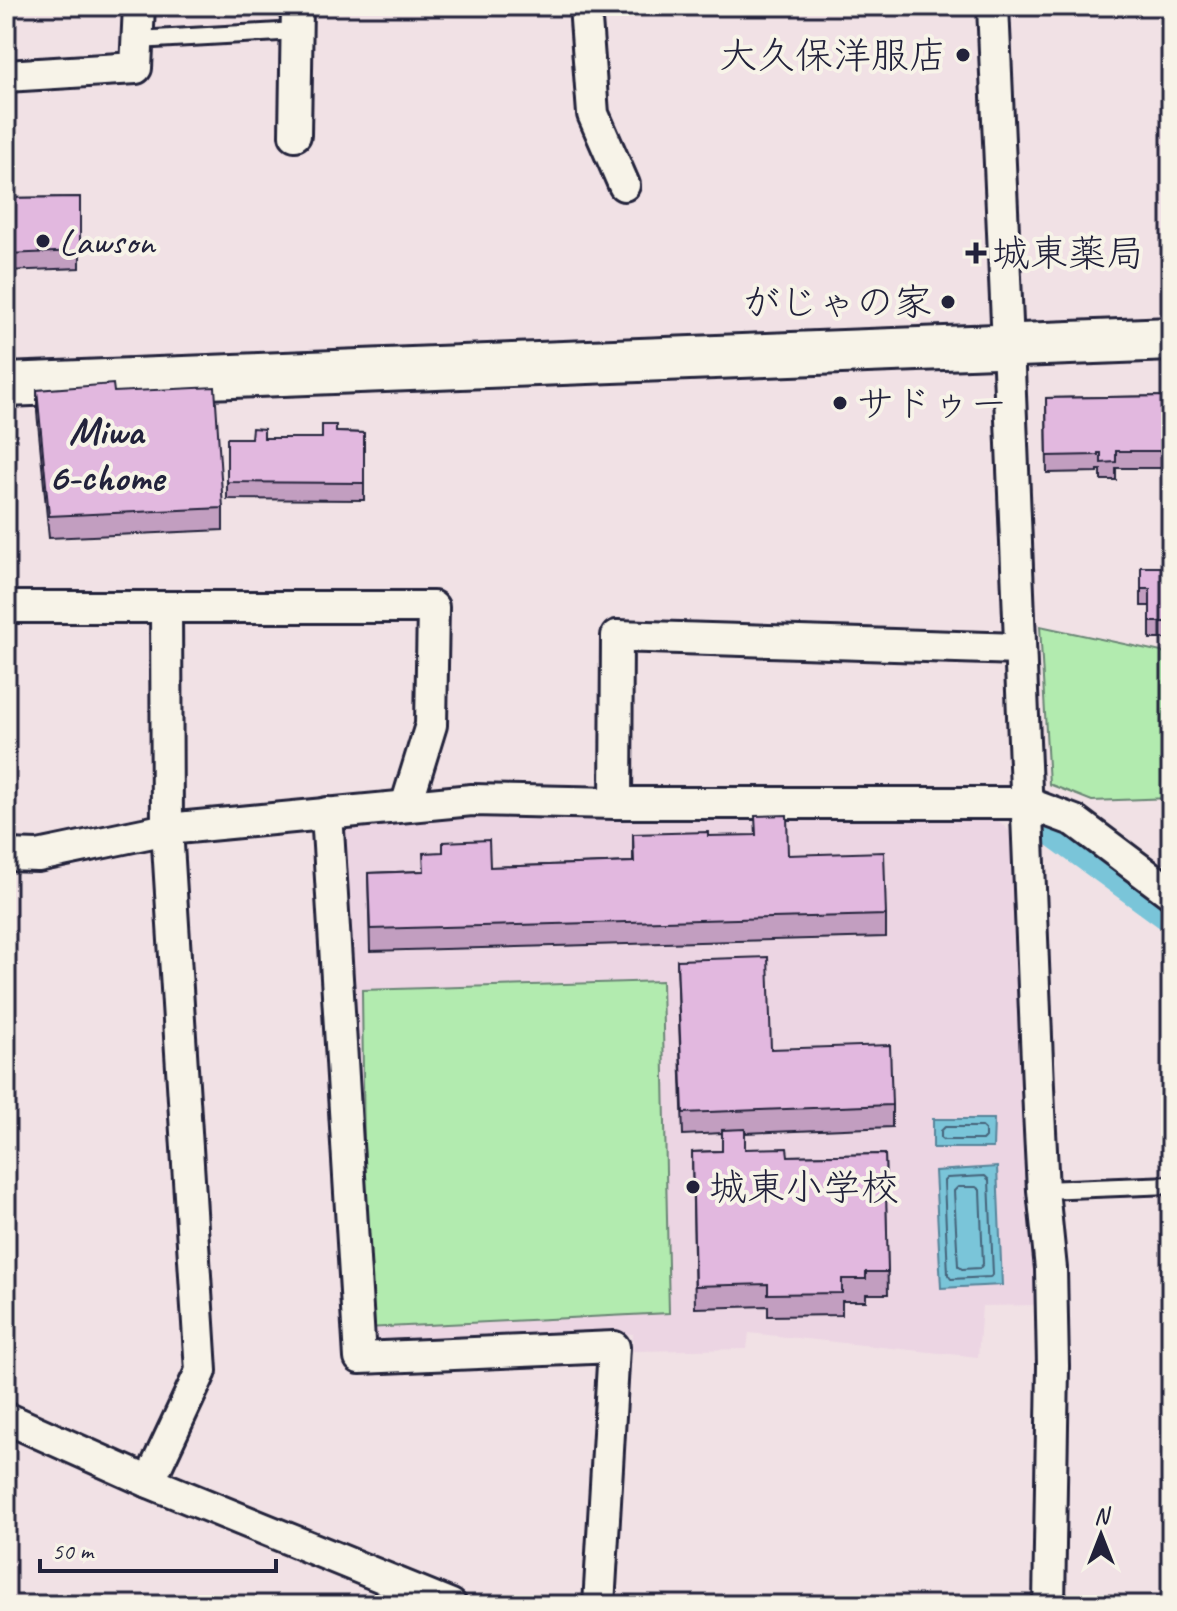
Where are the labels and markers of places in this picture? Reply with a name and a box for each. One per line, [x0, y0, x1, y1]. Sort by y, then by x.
place label: 大久保洋服店 [719, 32, 947, 79]
marker: 大久保洋服店 [954, 46, 972, 64]
place label: Lawson [59, 218, 156, 265]
place label: 城東薬局 [992, 230, 1144, 277]
marker: Lawson [34, 232, 52, 250]
marker: 城東薬局 [967, 244, 985, 262]
place label: がじゃの家 [742, 279, 932, 326]
marker: がじゃの家 [939, 293, 957, 311]
place label: サドゥー [856, 380, 1008, 427]
marker: サドゥー [831, 394, 849, 412]
place label: 城東小学校 [709, 1164, 899, 1211]
marker: 城東小学校 [684, 1178, 702, 1196]

